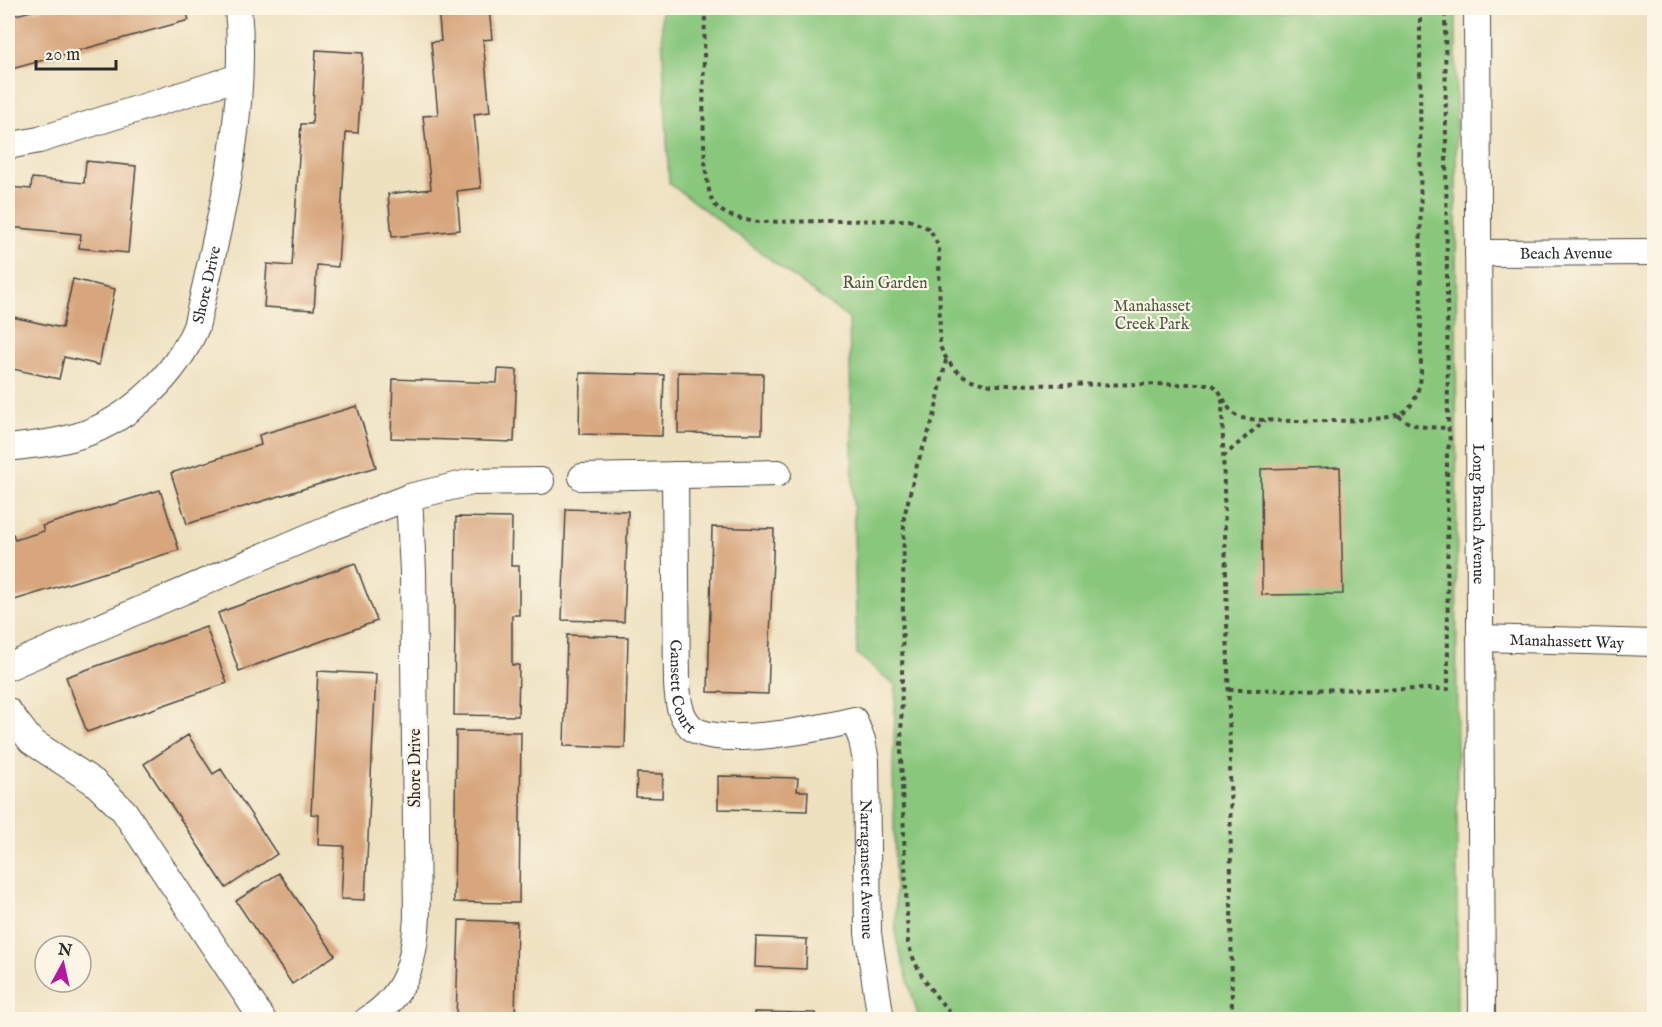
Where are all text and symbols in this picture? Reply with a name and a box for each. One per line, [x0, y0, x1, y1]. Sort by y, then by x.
scale bar [36, 33, 116, 71]
text: 20 m [45, 44, 80, 67]
street label: Shore Drive [189, 244, 226, 326]
street label: Beach Avenue [1520, 244, 1612, 265]
park label: Rain Garden [842, 274, 928, 294]
park label: Manahasset Creek Park [1114, 297, 1191, 335]
street label: Long Branch Avenue [1467, 444, 1488, 584]
street label: Manahassett Way [1509, 631, 1625, 654]
street label: Gansett Court [665, 639, 700, 739]
street label: Shore Drive [406, 728, 426, 808]
street label: Narragansett Avenue [854, 799, 877, 941]
north arrow [33, 934, 93, 994]
text: N [56, 940, 73, 962]

